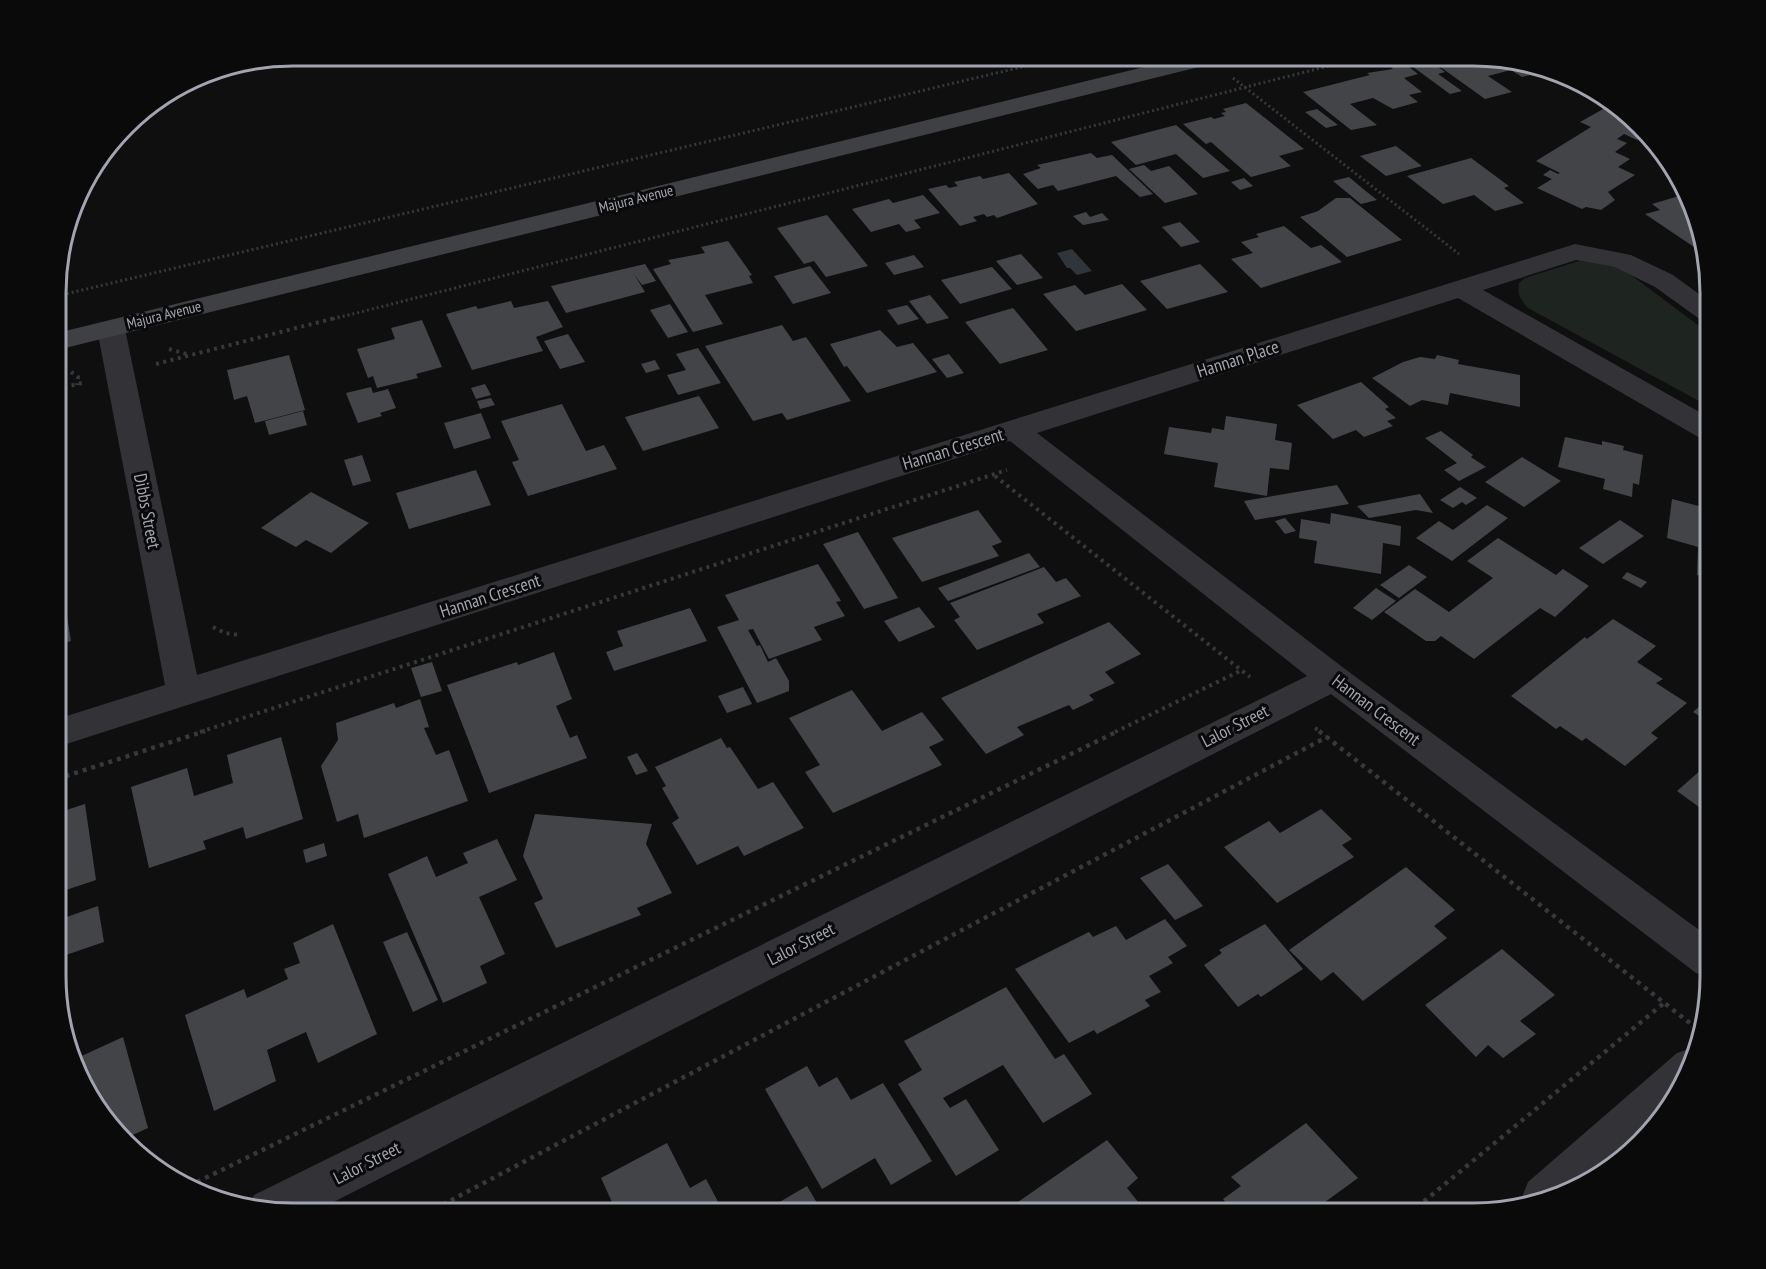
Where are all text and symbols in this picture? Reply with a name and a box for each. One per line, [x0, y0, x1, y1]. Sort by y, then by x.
street label: Majura Avenue [597, 180, 675, 217]
street label: Majura Avenue [125, 296, 203, 333]
street label: Hannan Place [1194, 335, 1282, 383]
street label: Hannan Crescent [900, 422, 1006, 475]
street label: Dibbs Street [129, 471, 166, 551]
street label: Hannan Crescent [437, 568, 543, 623]
street label: Hannan Crescent [1328, 669, 1425, 750]
street label: Lalor Street [1197, 699, 1272, 752]
street label: Lalor Street [763, 917, 838, 970]
street label: Lalor Street [329, 1136, 404, 1189]

